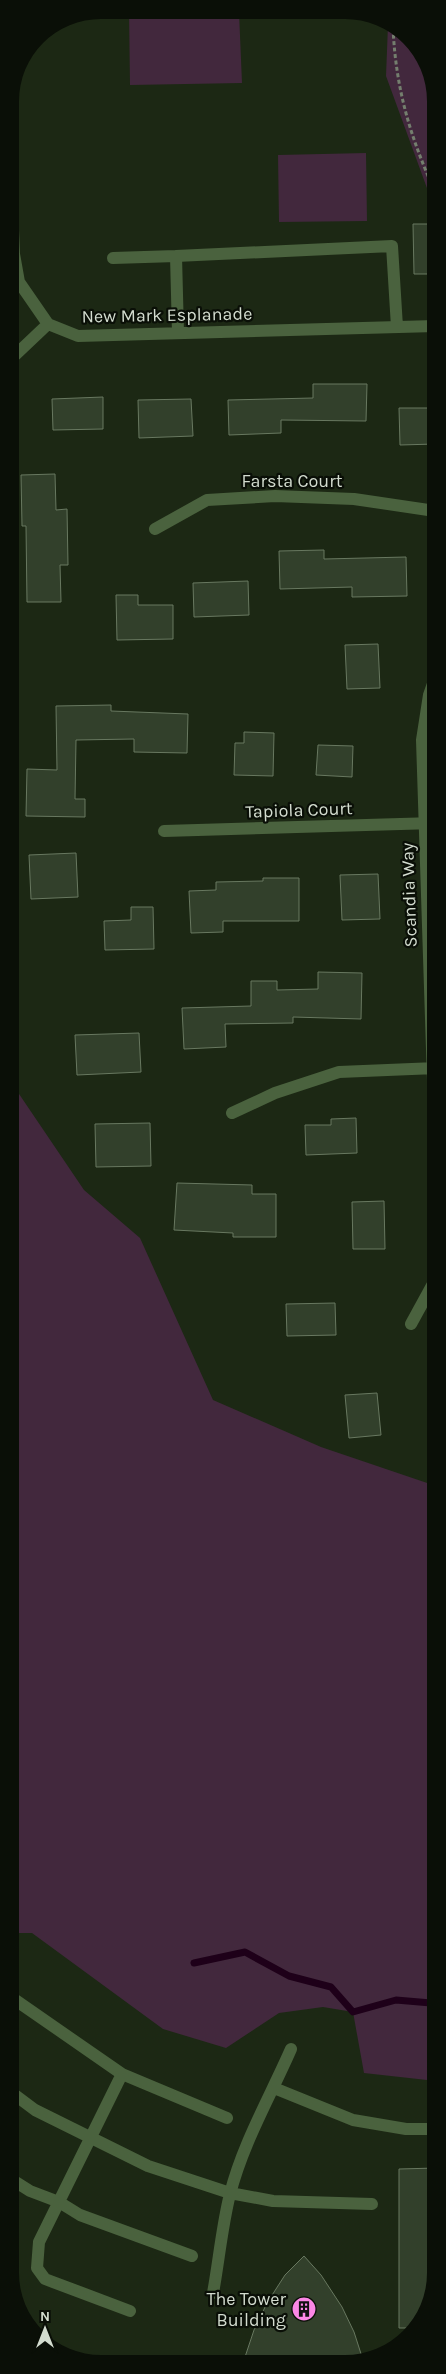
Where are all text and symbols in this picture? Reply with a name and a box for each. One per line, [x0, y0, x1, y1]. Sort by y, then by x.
street label: New Mark Esplanade [81, 303, 253, 327]
street label: Farsta Court [242, 470, 343, 492]
street label: Tapiola Court [245, 797, 353, 823]
street label: Scandia Way [396, 842, 422, 948]
place label: The Tower Building [206, 2288, 286, 2331]
building icon: The Tower Building [291, 2296, 317, 2322]
north arrow [20, 2304, 70, 2354]
text: N [40, 2308, 50, 2325]

